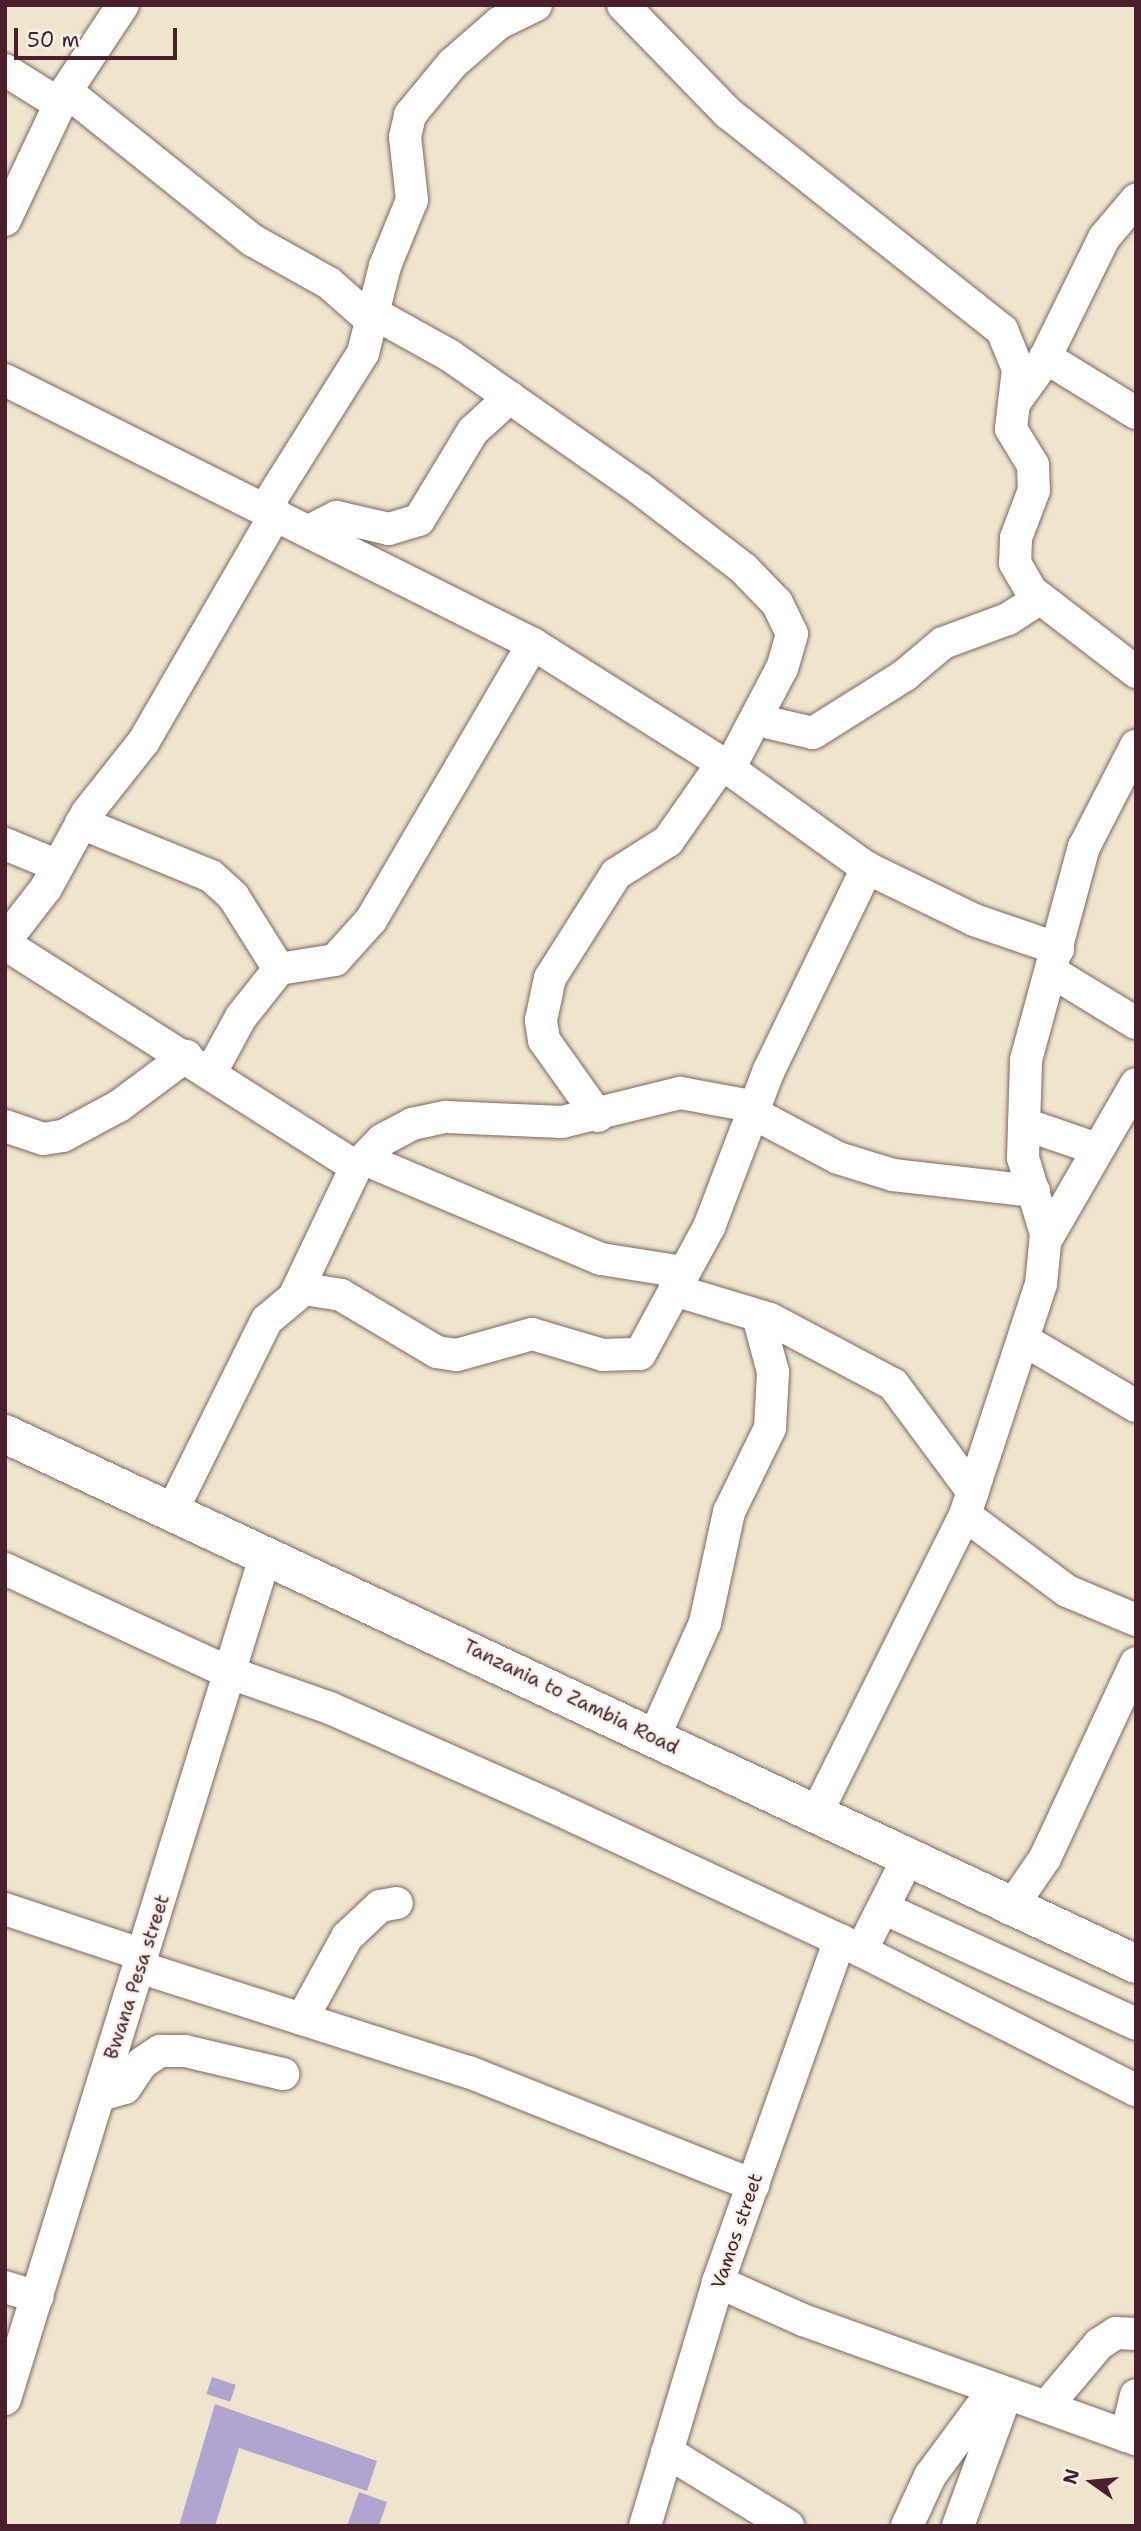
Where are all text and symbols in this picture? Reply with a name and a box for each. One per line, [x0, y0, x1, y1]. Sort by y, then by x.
scale bar [18, 14, 180, 58]
text: 50 m [27, 26, 80, 54]
street label: Tanzania to Zambia Road [459, 1635, 683, 1759]
street label: Bwana Pesa street [100, 1892, 174, 2062]
street label: Vamos street [707, 2170, 767, 2292]
north arrow [1057, 2447, 1127, 2517]
text: N [1057, 2466, 1085, 2487]

